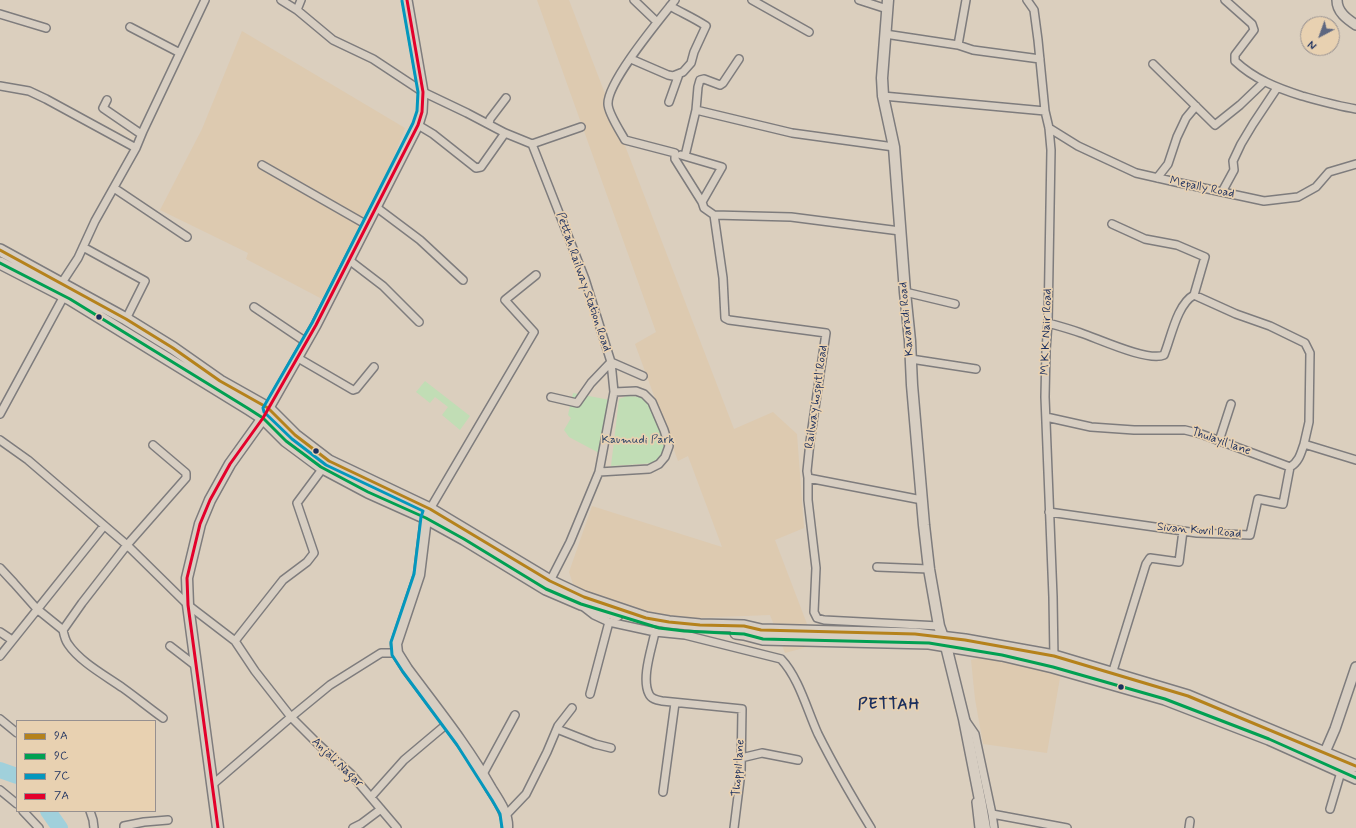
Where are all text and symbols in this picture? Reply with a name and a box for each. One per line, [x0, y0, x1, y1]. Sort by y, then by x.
north arrow [1300, 16, 1340, 56]
text: N [1305, 37, 1320, 52]
street label: Mepally Road [1168, 174, 1236, 202]
street label: Pettah Railway Station Road [552, 211, 614, 353]
street label: Kavaradi Road [897, 281, 917, 357]
street label: M K K Nair Road [1038, 288, 1056, 376]
unlabelled marker [94, 312, 104, 322]
street label: Railway hospitl Road [803, 344, 831, 450]
street label: Thulayil lane [1189, 425, 1253, 459]
park label: Kaumudi Park [601, 433, 675, 447]
unlabelled marker [311, 446, 321, 456]
street label: Sivan Kovil Road [1156, 520, 1242, 542]
unlabelled marker [1116, 682, 1126, 692]
district label: PETTAH [857, 696, 921, 716]
legend [16, 720, 156, 812]
text: 9A [54, 728, 68, 744]
street label: Anjali Nagar [308, 735, 366, 791]
street label: Thoppil lane [730, 739, 748, 797]
text: 9C [54, 748, 68, 764]
text: 7C [54, 768, 70, 784]
text: 7A [54, 788, 69, 804]

